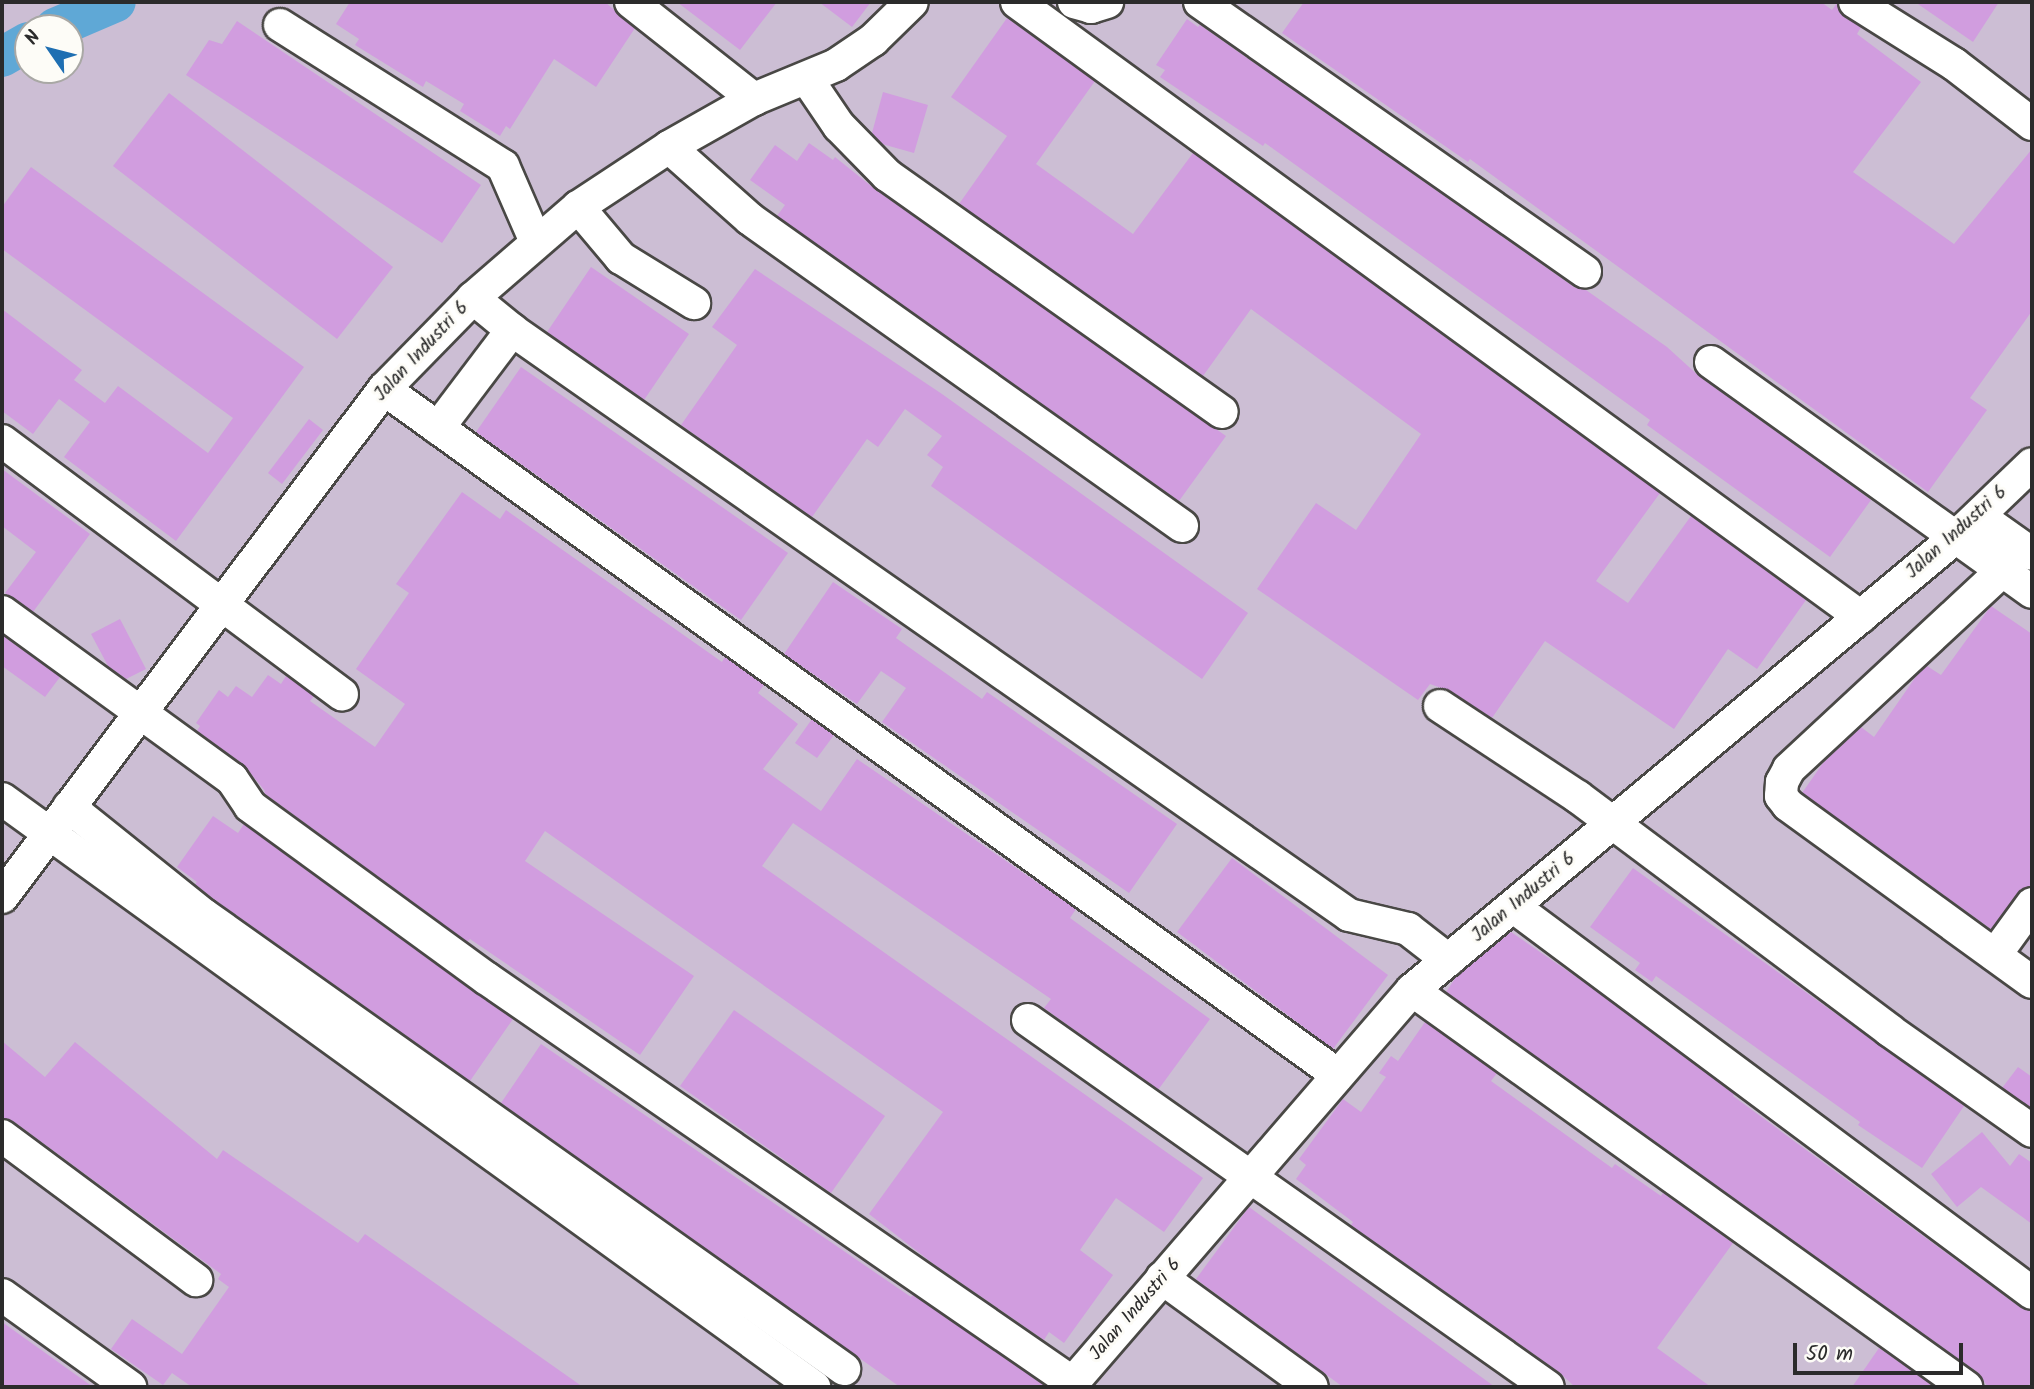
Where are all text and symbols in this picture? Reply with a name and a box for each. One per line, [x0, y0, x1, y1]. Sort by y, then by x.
north arrow [14, 14, 84, 84]
text: N [18, 25, 49, 52]
street label: Jalan Industri 6 [370, 297, 474, 407]
street label: Jalan Industri 6 [1902, 482, 2012, 584]
street label: Jalan Industri 6 [1468, 848, 1580, 948]
street label: Jalan Industri 6 [1085, 1254, 1187, 1366]
scale bar [1796, 1330, 1966, 1374]
text: 50 m [1806, 1338, 1853, 1371]

